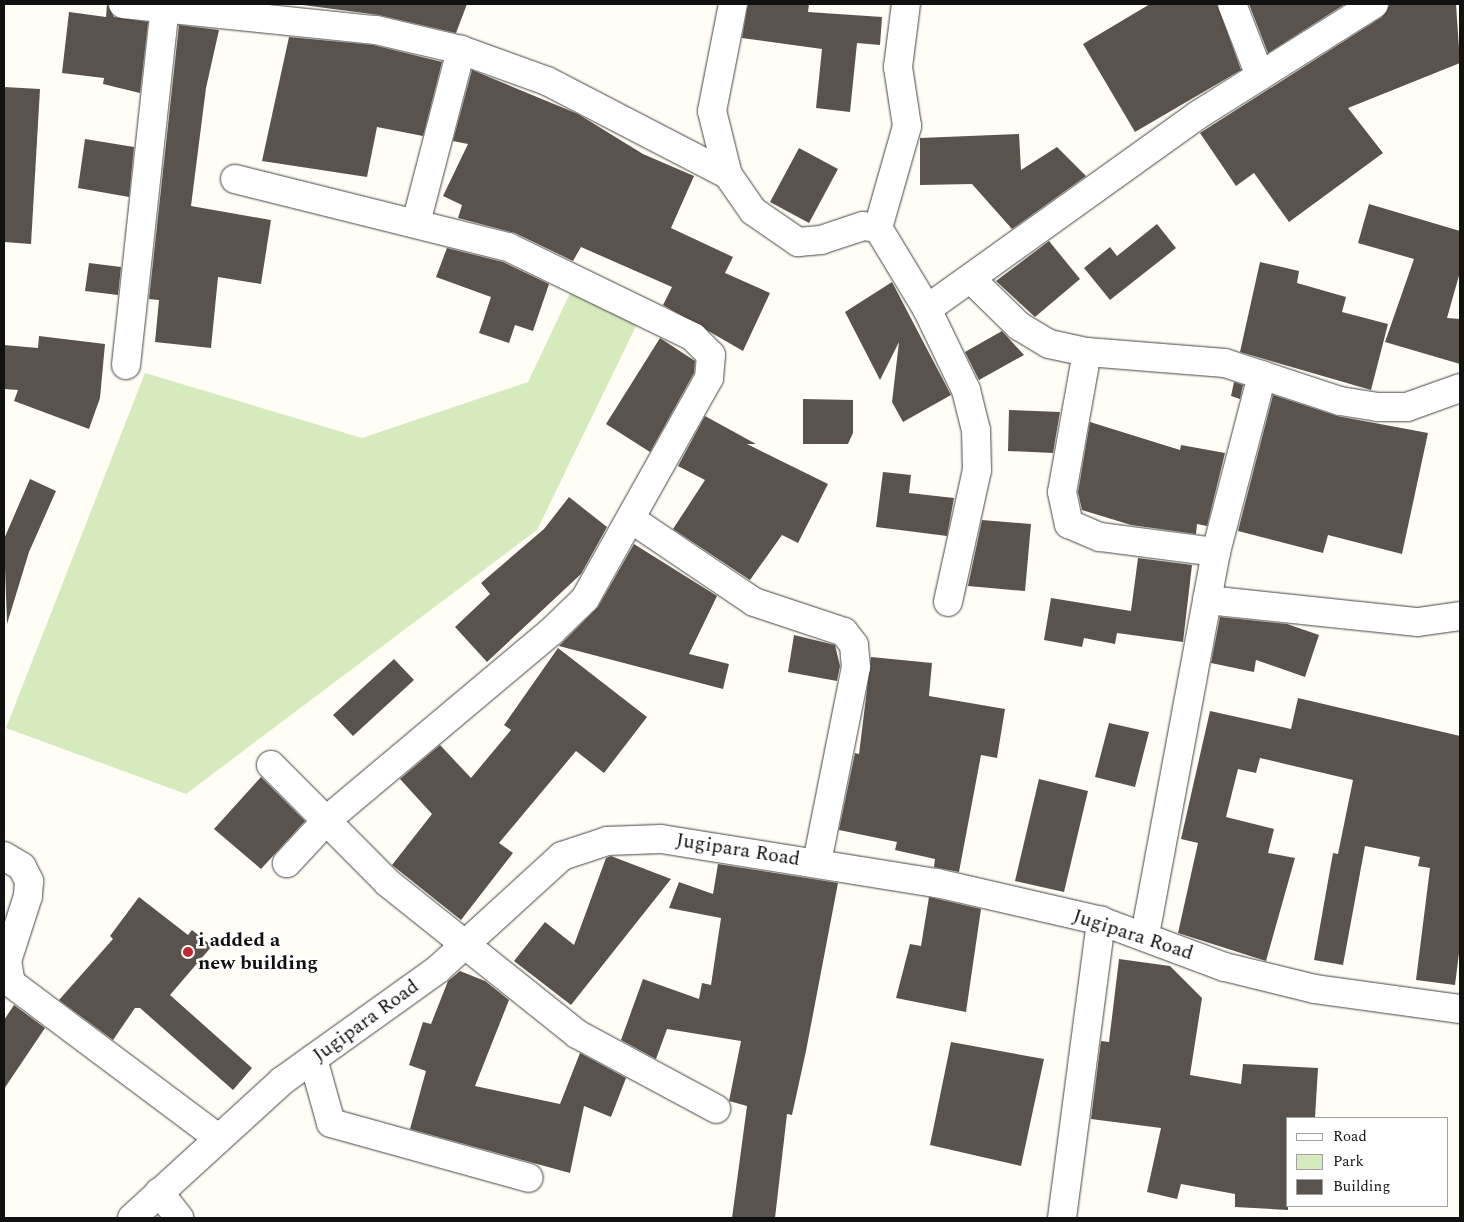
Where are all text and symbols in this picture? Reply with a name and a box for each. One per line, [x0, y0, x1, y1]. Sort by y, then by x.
street label: Jugipara Road [674, 828, 802, 872]
street label: Jugipara Road [1070, 904, 1196, 966]
place label: i added a new building [198, 928, 318, 975]
marker: i added a new building [182, 946, 194, 958]
street label: Jugipara Road [308, 974, 424, 1068]
legend [1286, 1117, 1449, 1207]
text: Road [1333, 1125, 1367, 1148]
text: Park [1333, 1150, 1364, 1173]
text: Building [1333, 1175, 1390, 1198]

